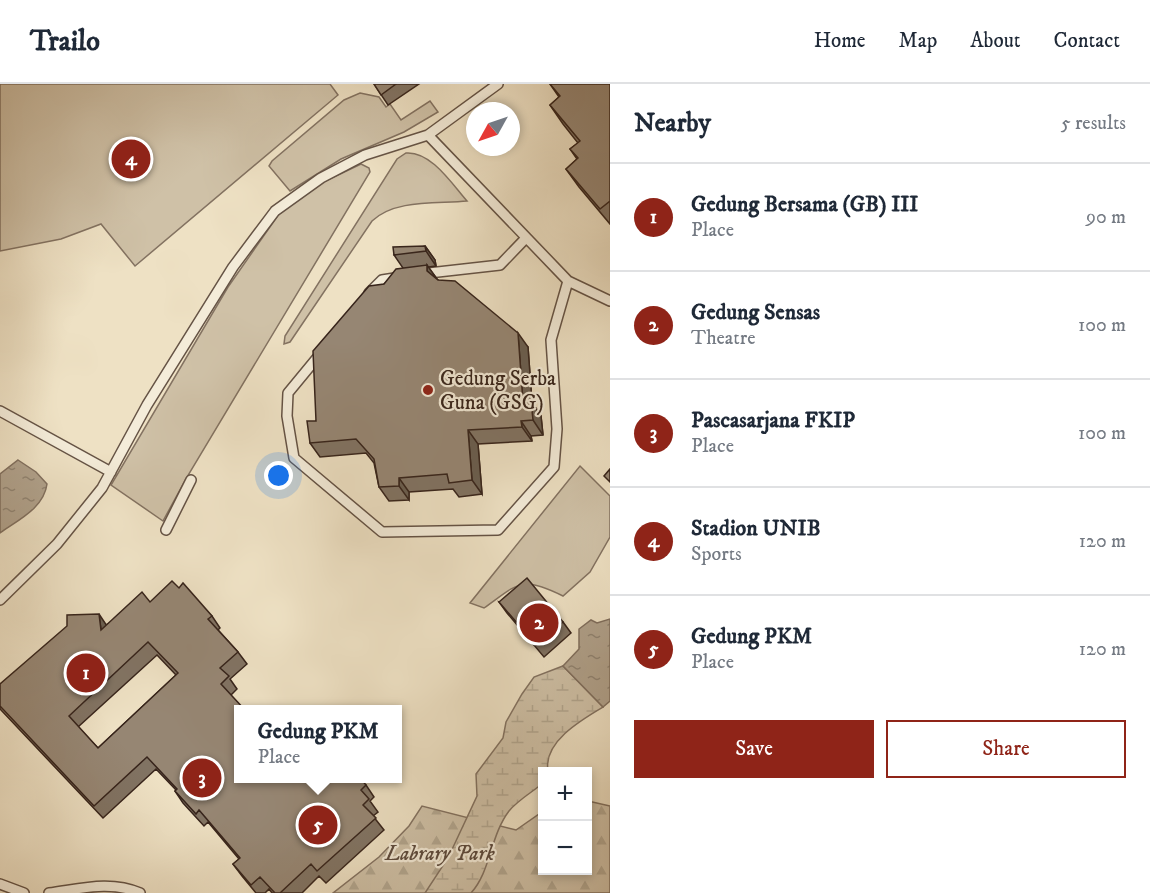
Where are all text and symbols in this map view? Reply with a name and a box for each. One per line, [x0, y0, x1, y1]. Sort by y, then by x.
text: Trailo [30, 24, 100, 59]
text: Home [814, 28, 866, 54]
text: Map [899, 28, 937, 54]
text: About [970, 28, 1021, 54]
text: Contact [1054, 28, 1120, 54]
north arrow [466, 102, 520, 156]
text: Nearby [634, 107, 711, 140]
text: 5 results [1061, 111, 1126, 136]
pin: 4 [112, 136, 150, 182]
text: Gedung Bersama (GB) III [691, 191, 918, 218]
text: 1 [650, 205, 657, 230]
text: 90 m [1086, 205, 1126, 230]
text: Place [691, 218, 734, 243]
text: Gedung Sensas [691, 299, 820, 326]
text: 2 [649, 313, 658, 338]
text: 100 m [1078, 313, 1126, 338]
text: Theatre [691, 326, 755, 351]
place label: Gedung Serba Guna (GSG) [440, 366, 556, 416]
marker: Gedung Serba Guna (GSG) [421, 383, 435, 397]
text: Pascasarjana FKIP [691, 407, 855, 434]
text: 3 [650, 421, 657, 446]
text: 100 m [1078, 421, 1126, 446]
text: Place [691, 434, 734, 459]
your location [264, 461, 293, 490]
text: Stadion UNIB [691, 515, 821, 542]
text: 4 [648, 529, 659, 554]
text: 120 m [1079, 529, 1126, 554]
text: Sports [691, 542, 742, 567]
pin: 2 [520, 600, 558, 646]
text: Gedung PKM [691, 623, 812, 650]
text: 5 [649, 637, 658, 662]
text: 120 m [1079, 637, 1126, 662]
pin: 1 [66, 650, 106, 696]
text: Place [691, 650, 734, 675]
popup [234, 705, 402, 783]
text: Gedung PKM [257, 718, 379, 745]
button: Save [634, 720, 874, 778]
button: Share [886, 720, 1126, 778]
text: Place [257, 745, 300, 770]
pin: 3 [182, 756, 222, 800]
map controls [538, 767, 592, 875]
button: + [538, 767, 592, 821]
pin: 5 [298, 802, 338, 848]
button: − [538, 821, 592, 875]
park label: Labrary Park [384, 841, 495, 867]

